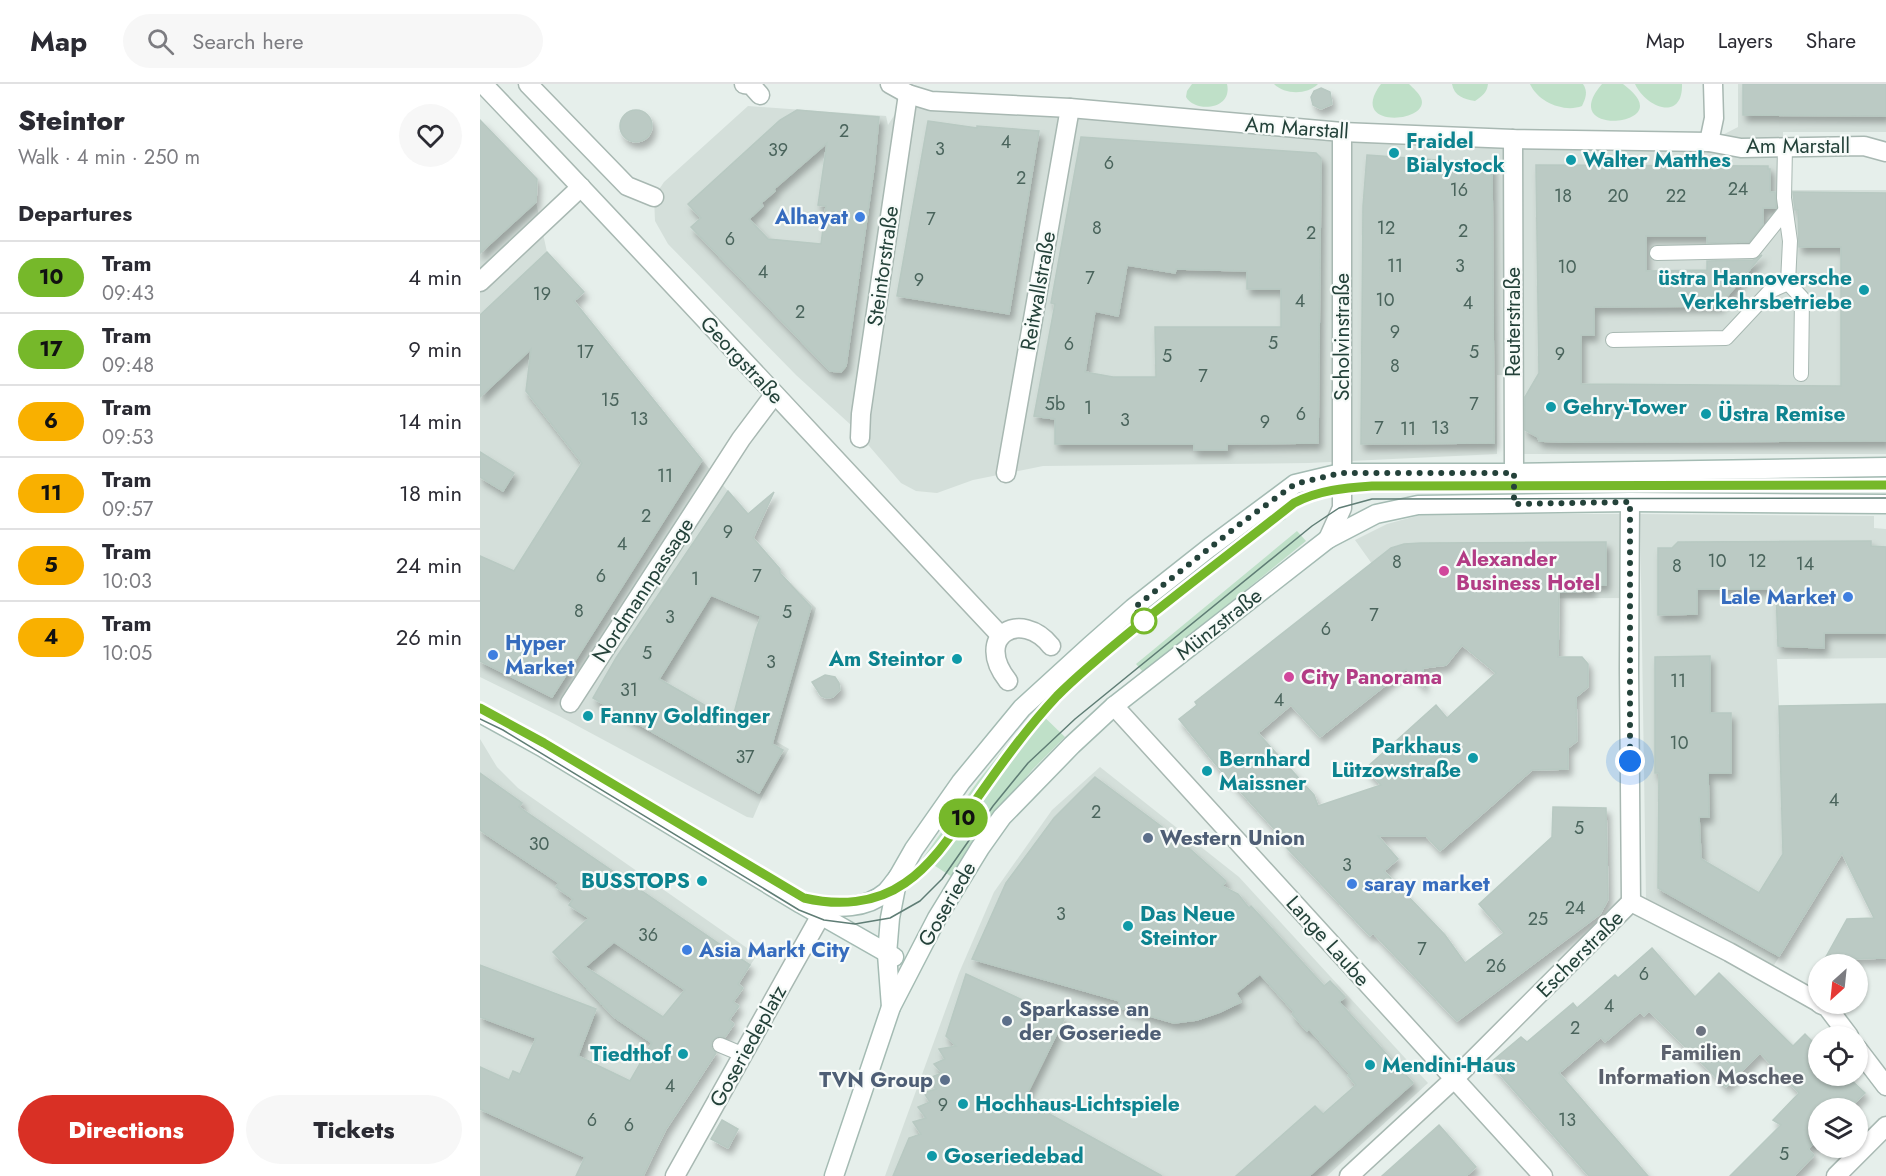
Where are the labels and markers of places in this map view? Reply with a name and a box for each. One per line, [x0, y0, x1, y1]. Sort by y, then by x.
place label: Fraidel Bialystock [1406, 126, 1505, 180]
place label: Walter Matthes [1583, 145, 1731, 175]
marker: Fraidel Bialystock [1387, 146, 1401, 160]
marker: Walter Matthes [1564, 153, 1578, 167]
place label: Alhayat [774, 202, 848, 232]
marker: Alhayat [853, 210, 867, 224]
place label: üstra Hannoversche Verkehrsbetriebe [1658, 263, 1852, 317]
marker: üstra Hannoversche Verkehrsbetriebe [1857, 283, 1871, 297]
place label: Gehry-Tower [1563, 392, 1687, 422]
place label: Üstra Remise [1718, 399, 1845, 429]
marker: Gehry-Tower [1544, 400, 1558, 414]
marker: Üstra Remise [1699, 407, 1713, 421]
place label: Alexander Business Hotel [1455, 544, 1600, 598]
marker: Alexander Business Hotel [1437, 564, 1451, 578]
place label: Lale Market [1720, 582, 1836, 612]
marker: Lale Market [1841, 590, 1855, 604]
unlabelled marker [1131, 608, 1157, 634]
place label: Hyper Market [505, 628, 574, 682]
place label: Am Steintor [828, 644, 945, 674]
marker: Hyper Market [486, 648, 500, 662]
marker: Am Steintor [950, 652, 964, 666]
place label: City Panorama [1301, 662, 1442, 692]
marker: City Panorama [1282, 670, 1296, 684]
place label: Fanny Goldfinger [600, 701, 771, 731]
marker: Fanny Goldfinger [581, 709, 595, 723]
place label: Parkhaus Lützowstraße [1332, 731, 1461, 785]
place label: Bernhard Maissner [1219, 744, 1311, 798]
marker: Parkhaus Lützowstraße [1466, 751, 1480, 765]
marker: Bernhard Maissner [1200, 764, 1214, 778]
place label: Western Union [1160, 823, 1305, 853]
marker: Western Union [1141, 831, 1155, 845]
place label: BUSSTOPS [581, 866, 690, 896]
place label: saray market [1364, 869, 1490, 899]
marker: BUSSTOPS [695, 874, 709, 888]
marker: saray market [1345, 877, 1359, 891]
place label: Das Neue Steintor [1140, 899, 1235, 953]
marker: Das Neue Steintor [1121, 919, 1135, 933]
place label: Asia Markt City [698, 935, 850, 965]
marker: Asia Markt City [680, 943, 694, 957]
place label: Sparkasse an der Goseriede [1019, 994, 1161, 1048]
marker: Sparkasse an der Goseriede [1000, 1014, 1014, 1028]
marker: Familien Information Moschee [1694, 1024, 1708, 1038]
place label: Familien Information Moschee [1598, 1038, 1804, 1092]
place label: Tiedthof [590, 1039, 672, 1069]
marker: Tiedthof [676, 1047, 690, 1061]
place label: Mendini-Haus [1382, 1050, 1516, 1080]
marker: Mendini-Haus [1363, 1058, 1377, 1072]
place label: TVN Group [819, 1065, 933, 1095]
marker: TVN Group [938, 1073, 952, 1087]
place label: Hochhaus-Lichtspiele [975, 1089, 1180, 1119]
marker: Hochhaus-Lichtspiele [956, 1097, 970, 1111]
place label: Goseriedebad [944, 1141, 1084, 1171]
marker: Goseriedebad [925, 1149, 939, 1163]

